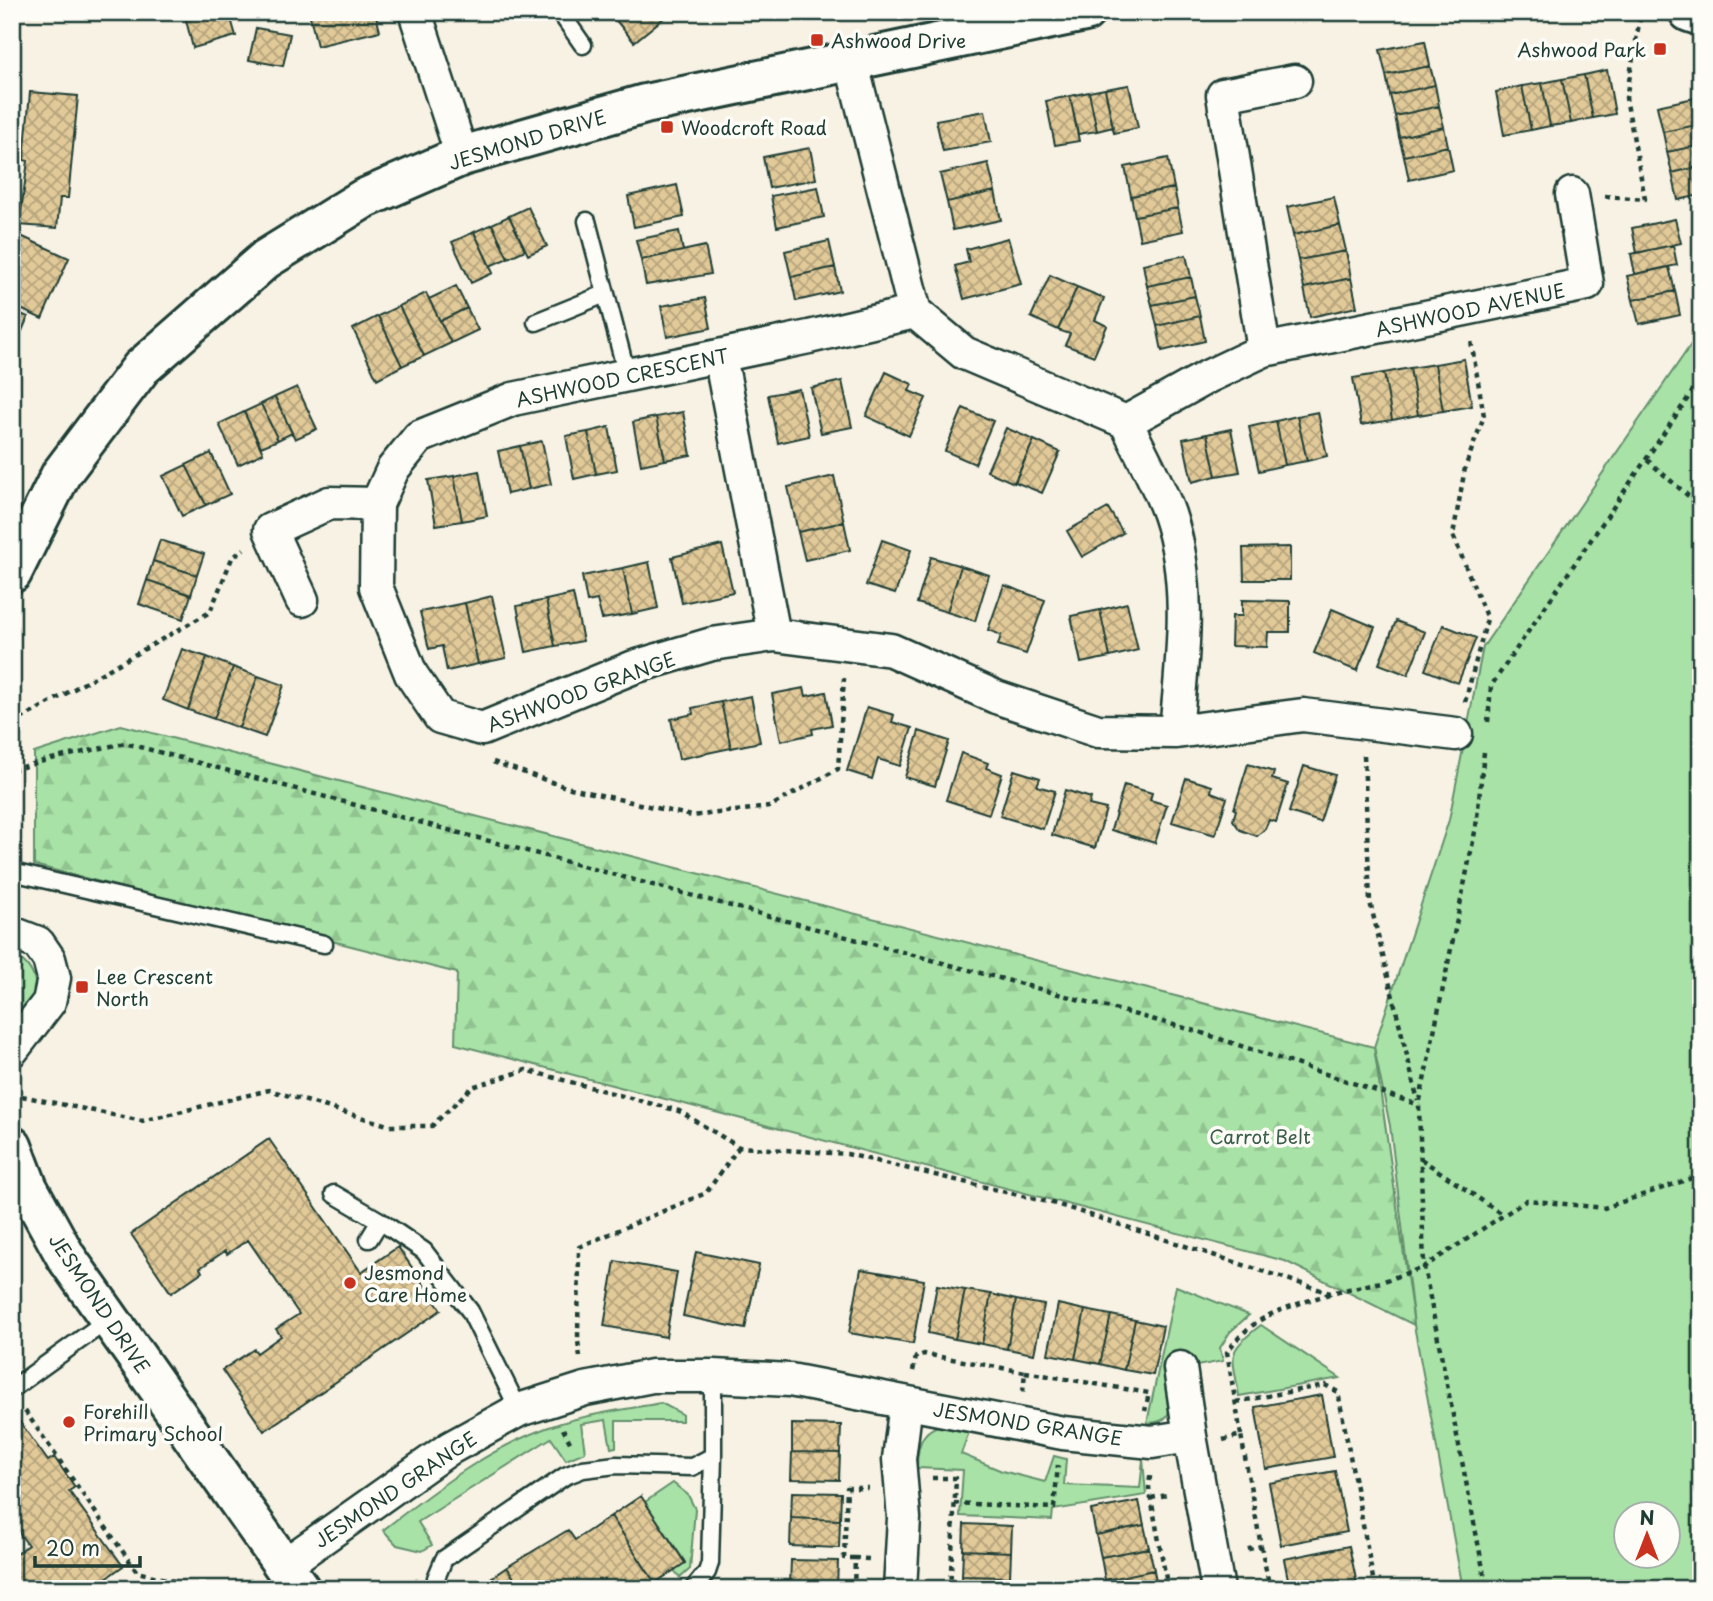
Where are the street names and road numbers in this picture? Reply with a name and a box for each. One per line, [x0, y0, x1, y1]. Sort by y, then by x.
street label: JESMOND DRIVE [445, 102, 609, 176]
street label: ASHWOOD AVENUE [1373, 275, 1567, 343]
street label: ASHWOOD CRESCENT [513, 341, 731, 413]
street label: ASHWOOD GRANGE [483, 644, 679, 738]
street label: JESMOND DRIVE [43, 1227, 157, 1379]
street label: JESMOND GRANGE [931, 1394, 1125, 1452]
street label: JESMOND GRANGE [308, 1424, 482, 1554]

